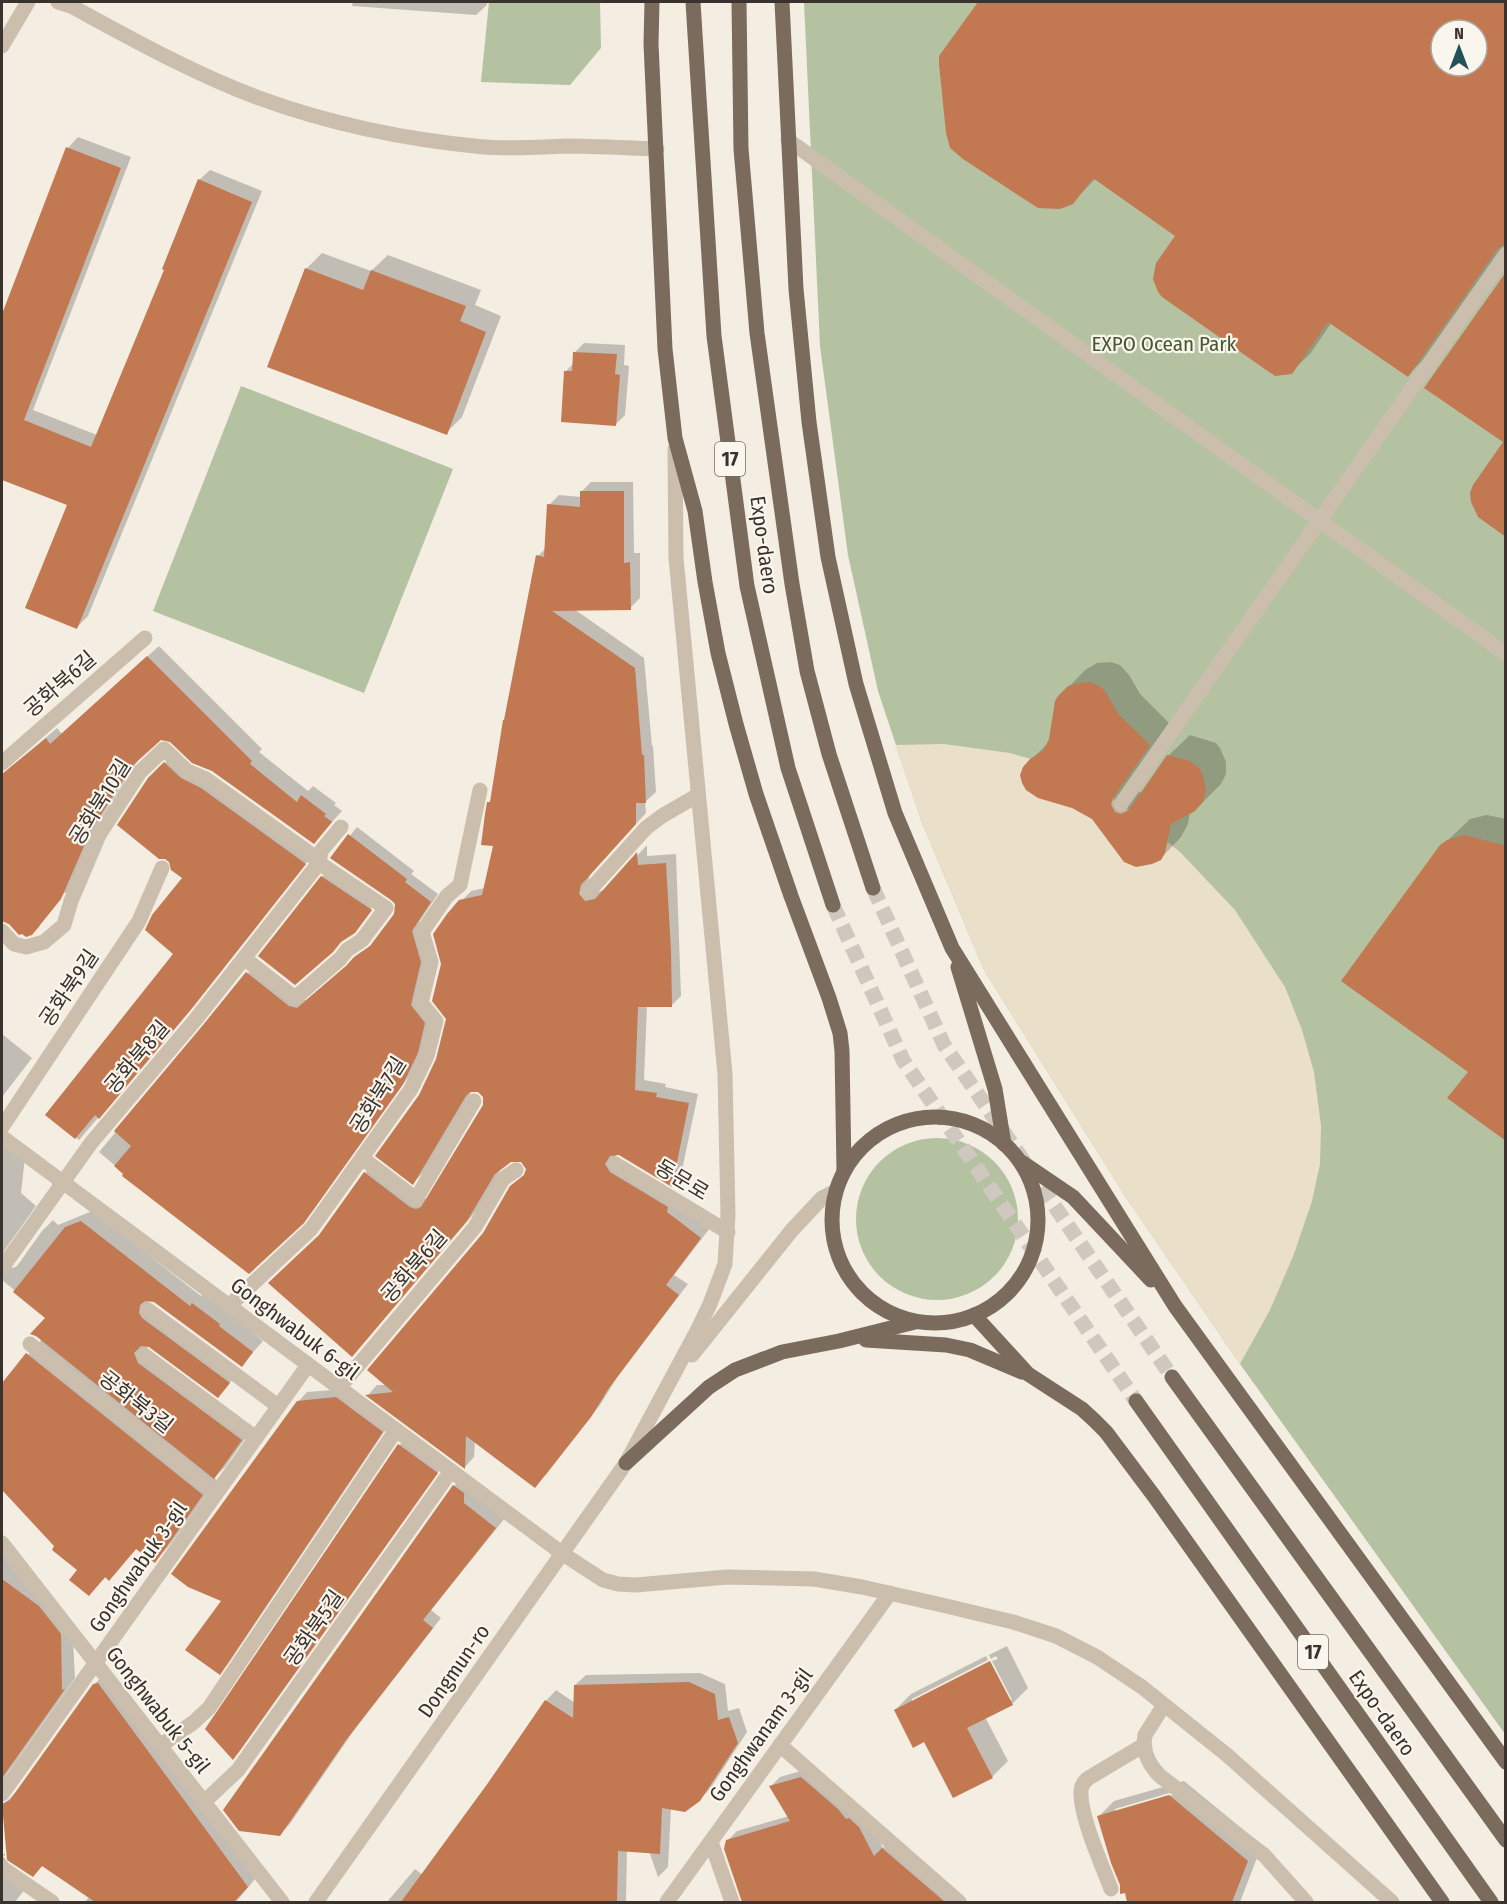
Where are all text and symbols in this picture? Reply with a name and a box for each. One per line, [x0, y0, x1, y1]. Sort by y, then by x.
north arrow [1429, 18, 1489, 78]
text: N [1454, 24, 1464, 43]
park label: EXPO Ocean Park [1092, 331, 1237, 357]
road number: 17 [715, 442, 745, 476]
street label: Expo-daero [744, 494, 784, 596]
street label: 공화북6길 [18, 645, 102, 723]
street label: 공화북10길 [63, 754, 137, 850]
street label: 공화북9길 [34, 944, 104, 1032]
street label: 공화북8길 [99, 1015, 175, 1099]
street label: 공화북7길 [344, 1052, 412, 1138]
street label: 동문로 [650, 1154, 714, 1206]
street label: 공화북6길 [375, 1224, 453, 1308]
street label: Gonghwabuk 6-gil [225, 1272, 365, 1386]
street label: 공화북3길 [94, 1365, 178, 1439]
street label: Gonghwabuk 3-gil [83, 1496, 193, 1637]
street label: 공화북5길 [278, 1585, 350, 1671]
street label: Dongmun-ro [412, 1619, 496, 1723]
road number: 17 [1298, 1635, 1328, 1669]
street label: Gonghwabuk 5-gil [100, 1641, 216, 1779]
street label: Gonghwanam 3-gil [704, 1663, 819, 1807]
street label: Expo-daero [1343, 1665, 1421, 1761]

